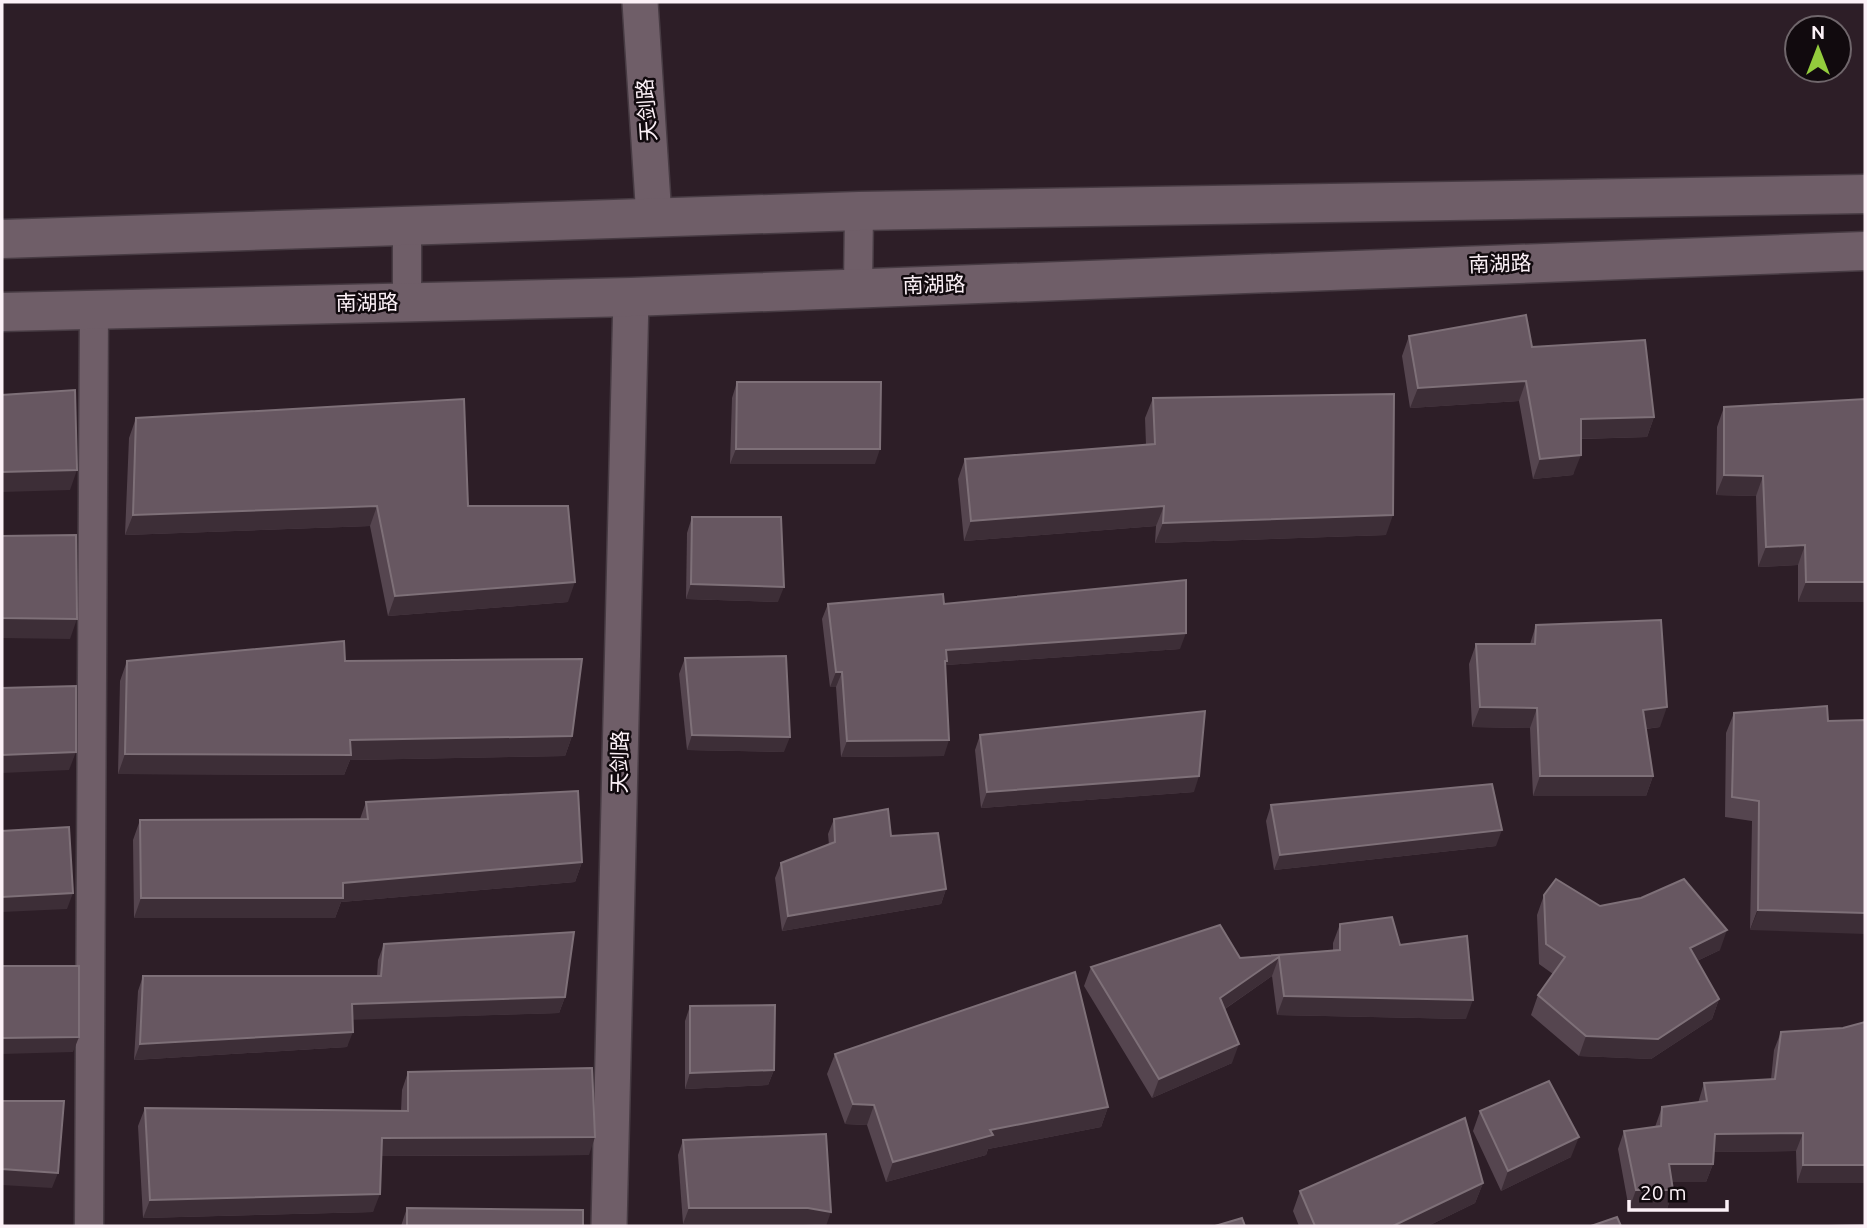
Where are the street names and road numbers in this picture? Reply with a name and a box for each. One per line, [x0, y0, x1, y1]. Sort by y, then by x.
street label: 天剑路 [632, 78, 660, 142]
street label: 南湖路 [1468, 250, 1532, 276]
street label: 南湖路 [902, 271, 966, 297]
street label: 南湖路 [335, 289, 399, 315]
street label: 天剑路 [606, 730, 632, 794]

